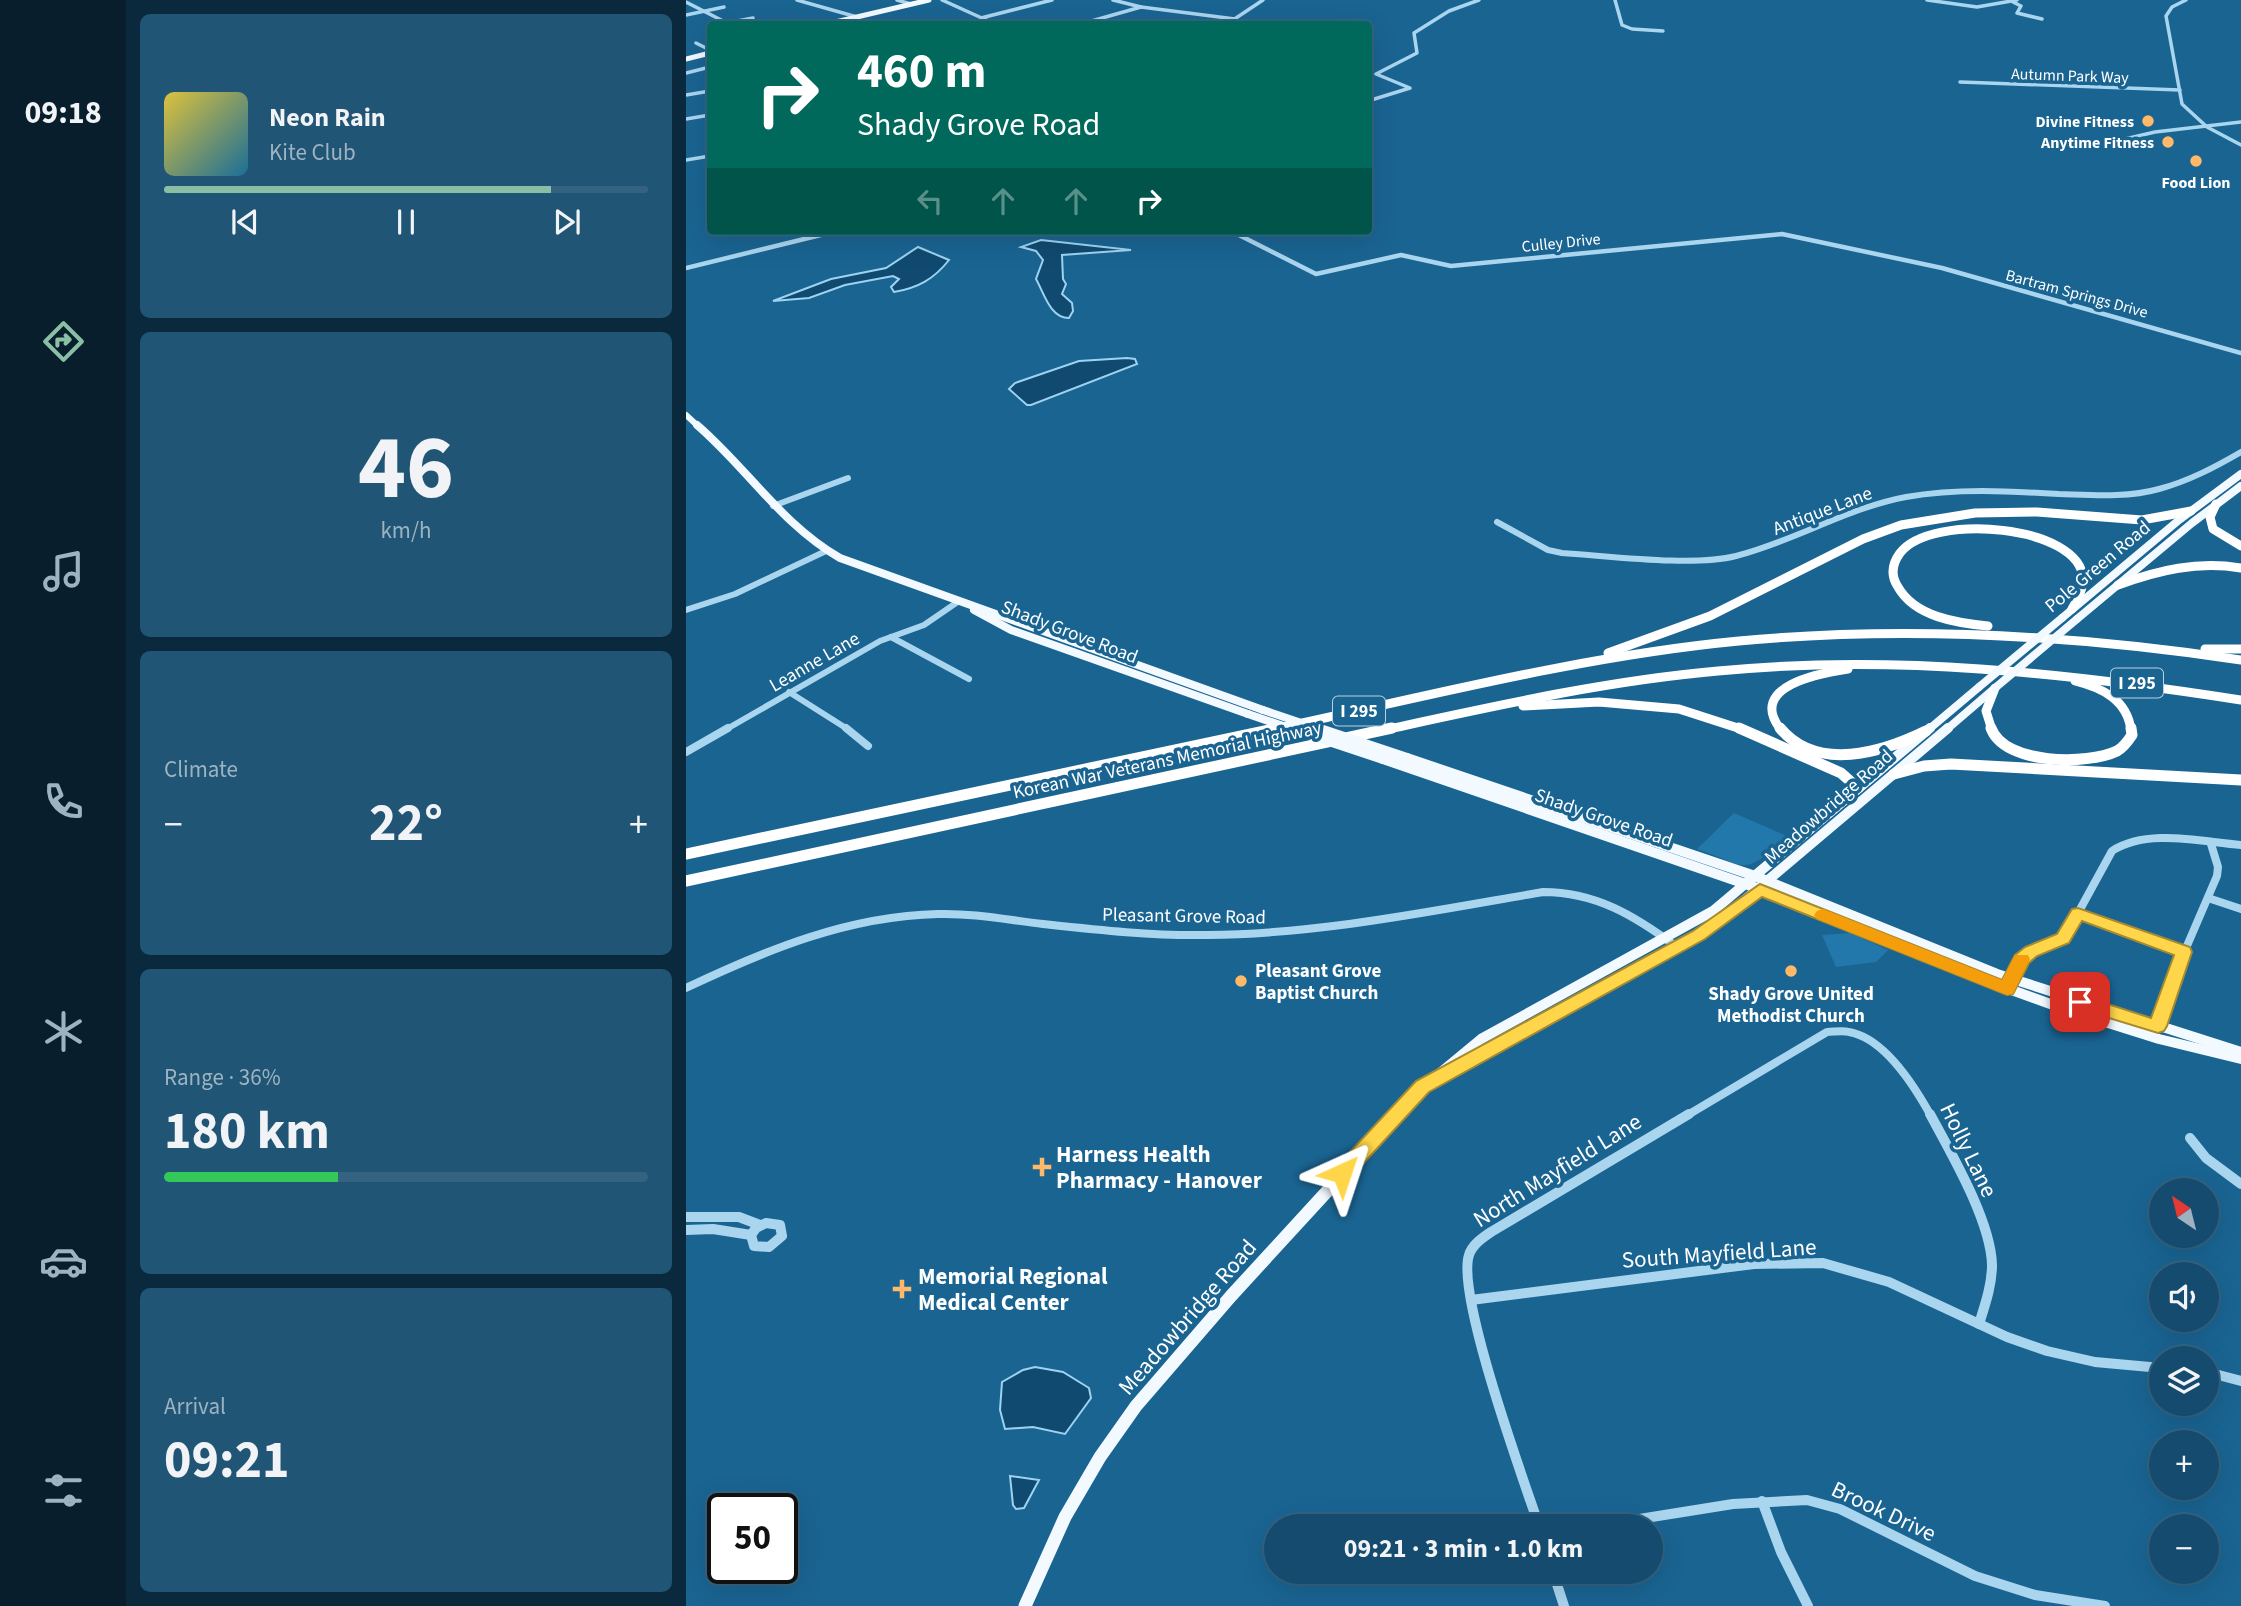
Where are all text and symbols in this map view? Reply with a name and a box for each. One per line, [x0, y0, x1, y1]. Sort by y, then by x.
text: 460 m [857, 37, 986, 107]
icon: right [742, 49, 833, 140]
street label: Autumn Park Way [2011, 63, 2130, 89]
text: 09:18 [24, 90, 102, 136]
text: Neon Rain [269, 99, 386, 136]
text: Shady Grove Road [857, 102, 1100, 148]
place label: Divine Fitness [2035, 111, 2134, 133]
marker: Divine Fitness [2140, 113, 2156, 129]
place label: Anytime Fitness [2040, 132, 2154, 154]
marker: Anytime Fitness [2160, 134, 2176, 150]
text: Kite Club [269, 136, 356, 169]
marker: Food Lion [2188, 153, 2204, 169]
place label: Food Lion [2162, 172, 2230, 194]
icon: left [911, 182, 949, 220]
icon: ahead [984, 182, 1022, 220]
icon: ahead [1057, 182, 1095, 220]
icon: right [1130, 182, 1168, 220]
icon: previous [226, 203, 264, 241]
icon: pause [387, 203, 425, 241]
icon: next [548, 203, 586, 241]
street label: Culley Drive [1521, 228, 1602, 258]
street label: Bartram Springs Drive [2003, 264, 2150, 324]
icon: directions [39, 317, 88, 366]
text: 46 [358, 404, 454, 533]
street label: Antique Lane [1769, 480, 1876, 543]
text: km/h [380, 514, 432, 547]
street label: Pole Green Road [2039, 515, 2157, 619]
icon: music [39, 547, 88, 596]
street label: Shady Grove Road [997, 594, 1142, 671]
street label: Leanne Lane [765, 626, 865, 699]
road number: I 295 [2111, 668, 2163, 698]
road number: I 295 [1333, 696, 1385, 726]
street label: Korean War Veterans Memorial Highway [1010, 714, 1324, 806]
street label: Meadowbridge Road [1759, 744, 1899, 871]
text: Climate [164, 753, 238, 786]
icon: phone [39, 777, 88, 826]
street label: Shady Grove Road [1531, 782, 1676, 855]
text: 22° [369, 787, 443, 861]
text: − [164, 798, 183, 852]
text: + [629, 798, 648, 852]
street label: Pleasant Grove Road [1102, 902, 1266, 931]
place label: Pleasant Grove Baptist Church [1255, 958, 1381, 1007]
marker: Shady Grove United Methodist Church [1783, 963, 1799, 979]
pin [2050, 972, 2110, 1032]
marker: Pleasant Grove Baptist Church [1233, 973, 1249, 989]
place label: Shady Grove United Methodist Church [1708, 981, 1874, 1030]
icon: arrive [2061, 983, 2099, 1021]
icon: climate [39, 1007, 88, 1056]
text: Range · 36% [164, 1061, 281, 1094]
text: 180 km [164, 1095, 330, 1169]
street label: Holly Lane [1932, 1097, 2006, 1203]
street label: North Mayfield Lane [1467, 1105, 1648, 1236]
position arrow [1305, 1136, 1379, 1210]
place label: Harness Health Pharmacy - Hanover [1056, 1138, 1263, 1197]
marker: Harness Health Pharmacy - Hanover [1034, 1159, 1050, 1175]
north arrow [2149, 1178, 2219, 1248]
map controls [2149, 1178, 2219, 1584]
street label: South Mayfield Lane [1621, 1230, 1817, 1277]
street label: Meadowbridge Road [1110, 1232, 1264, 1402]
icon: car [39, 1237, 88, 1286]
place label: Memorial Regional Medical Center [918, 1260, 1108, 1319]
button: sound [2149, 1262, 2219, 1332]
marker: Memorial Regional Medical Center [892, 1279, 912, 1299]
button: layers [2149, 1346, 2219, 1416]
text: Arrival [164, 1390, 226, 1423]
text: 09:21 [164, 1424, 289, 1498]
button: + [2149, 1430, 2219, 1500]
icon: filters [39, 1466, 88, 1515]
street label: Brook Drive [1826, 1473, 1942, 1550]
speed limit sign: 50 [707, 1493, 798, 1584]
button: − [2149, 1514, 2219, 1584]
text: 09:21 · 3 min · 1.0 km [1344, 1530, 1583, 1567]

